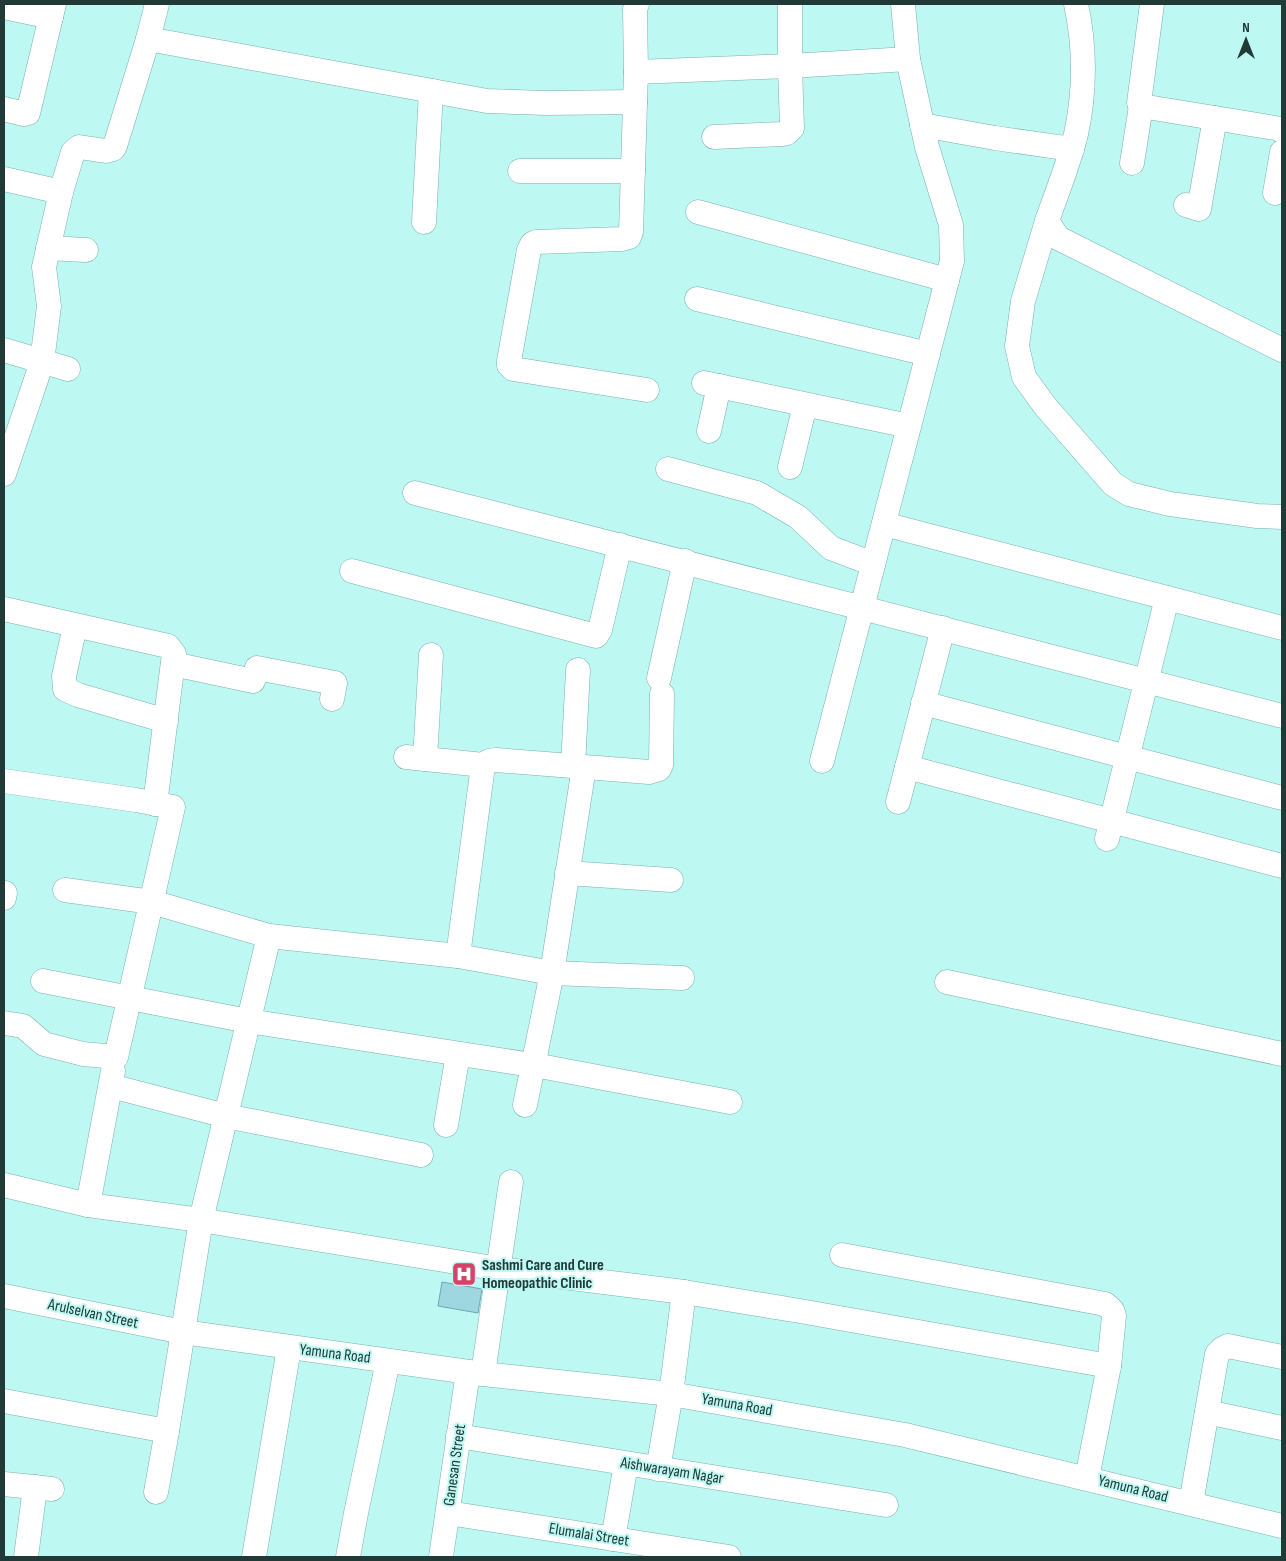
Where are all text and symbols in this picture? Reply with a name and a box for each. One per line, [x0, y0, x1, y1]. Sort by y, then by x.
north arrow [1221, 15, 1271, 65]
text: N [1242, 19, 1250, 36]
place label: Sashmi Care and Cure Homeopathic Clinic [482, 1256, 604, 1293]
hospital icon: Sashmi Care and Cure Homeopathic Clinic [451, 1261, 477, 1287]
street label: Arulselvan Street [45, 1295, 140, 1333]
street label: Yamuna Road [298, 1340, 372, 1368]
street label: Yamuna Road [700, 1389, 774, 1421]
street label: Ganesan Street [440, 1423, 470, 1507]
street label: Aishwarayam Nagar [618, 1453, 725, 1489]
street label: Yamuna Road [1096, 1471, 1170, 1507]
street label: Elumalai Street [547, 1519, 631, 1551]

